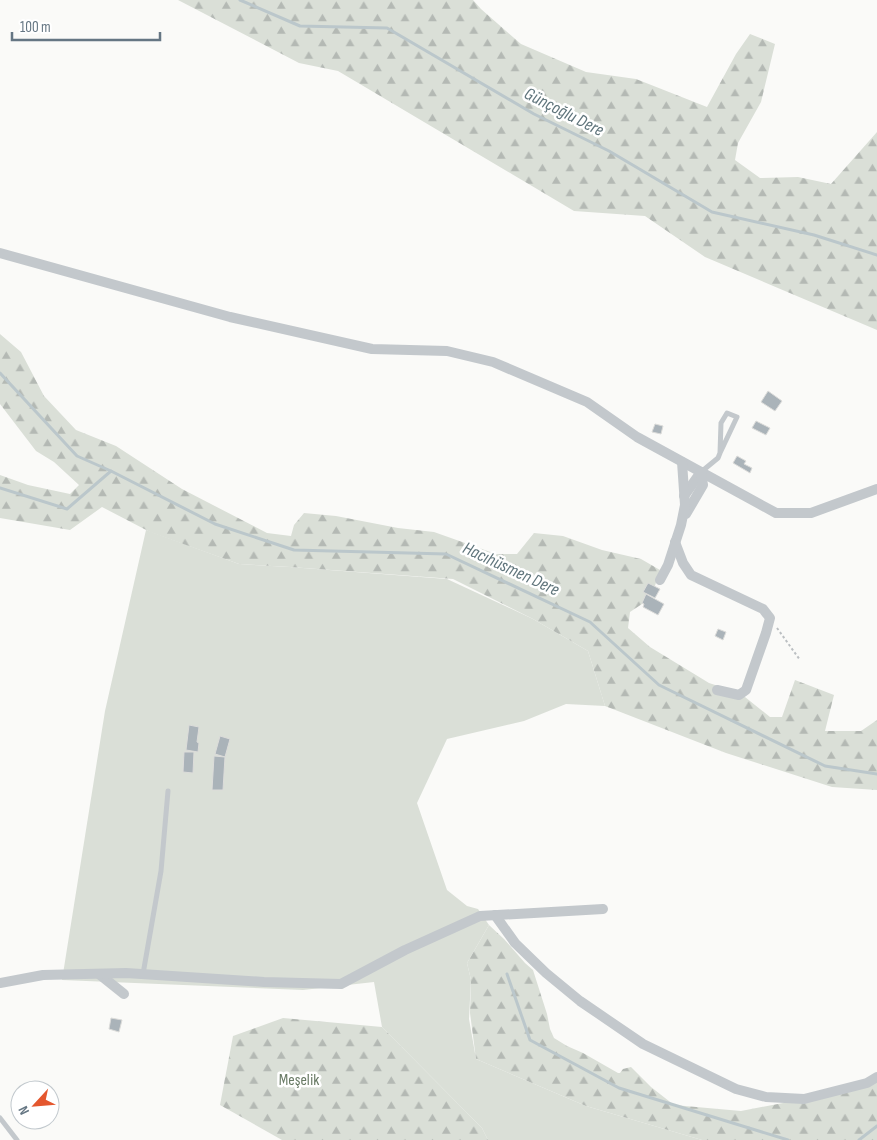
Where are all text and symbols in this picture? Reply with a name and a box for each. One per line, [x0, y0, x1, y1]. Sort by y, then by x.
scale bar [12, 10, 160, 42]
text: 100 m [20, 18, 51, 37]
water label: Günçoğlu Dere [521, 83, 607, 141]
water label: Hacıhüsmen Dere [459, 538, 563, 600]
park label: Meşelik [279, 1071, 319, 1090]
north arrow [10, 1080, 60, 1130]
text: N [14, 1103, 33, 1118]

